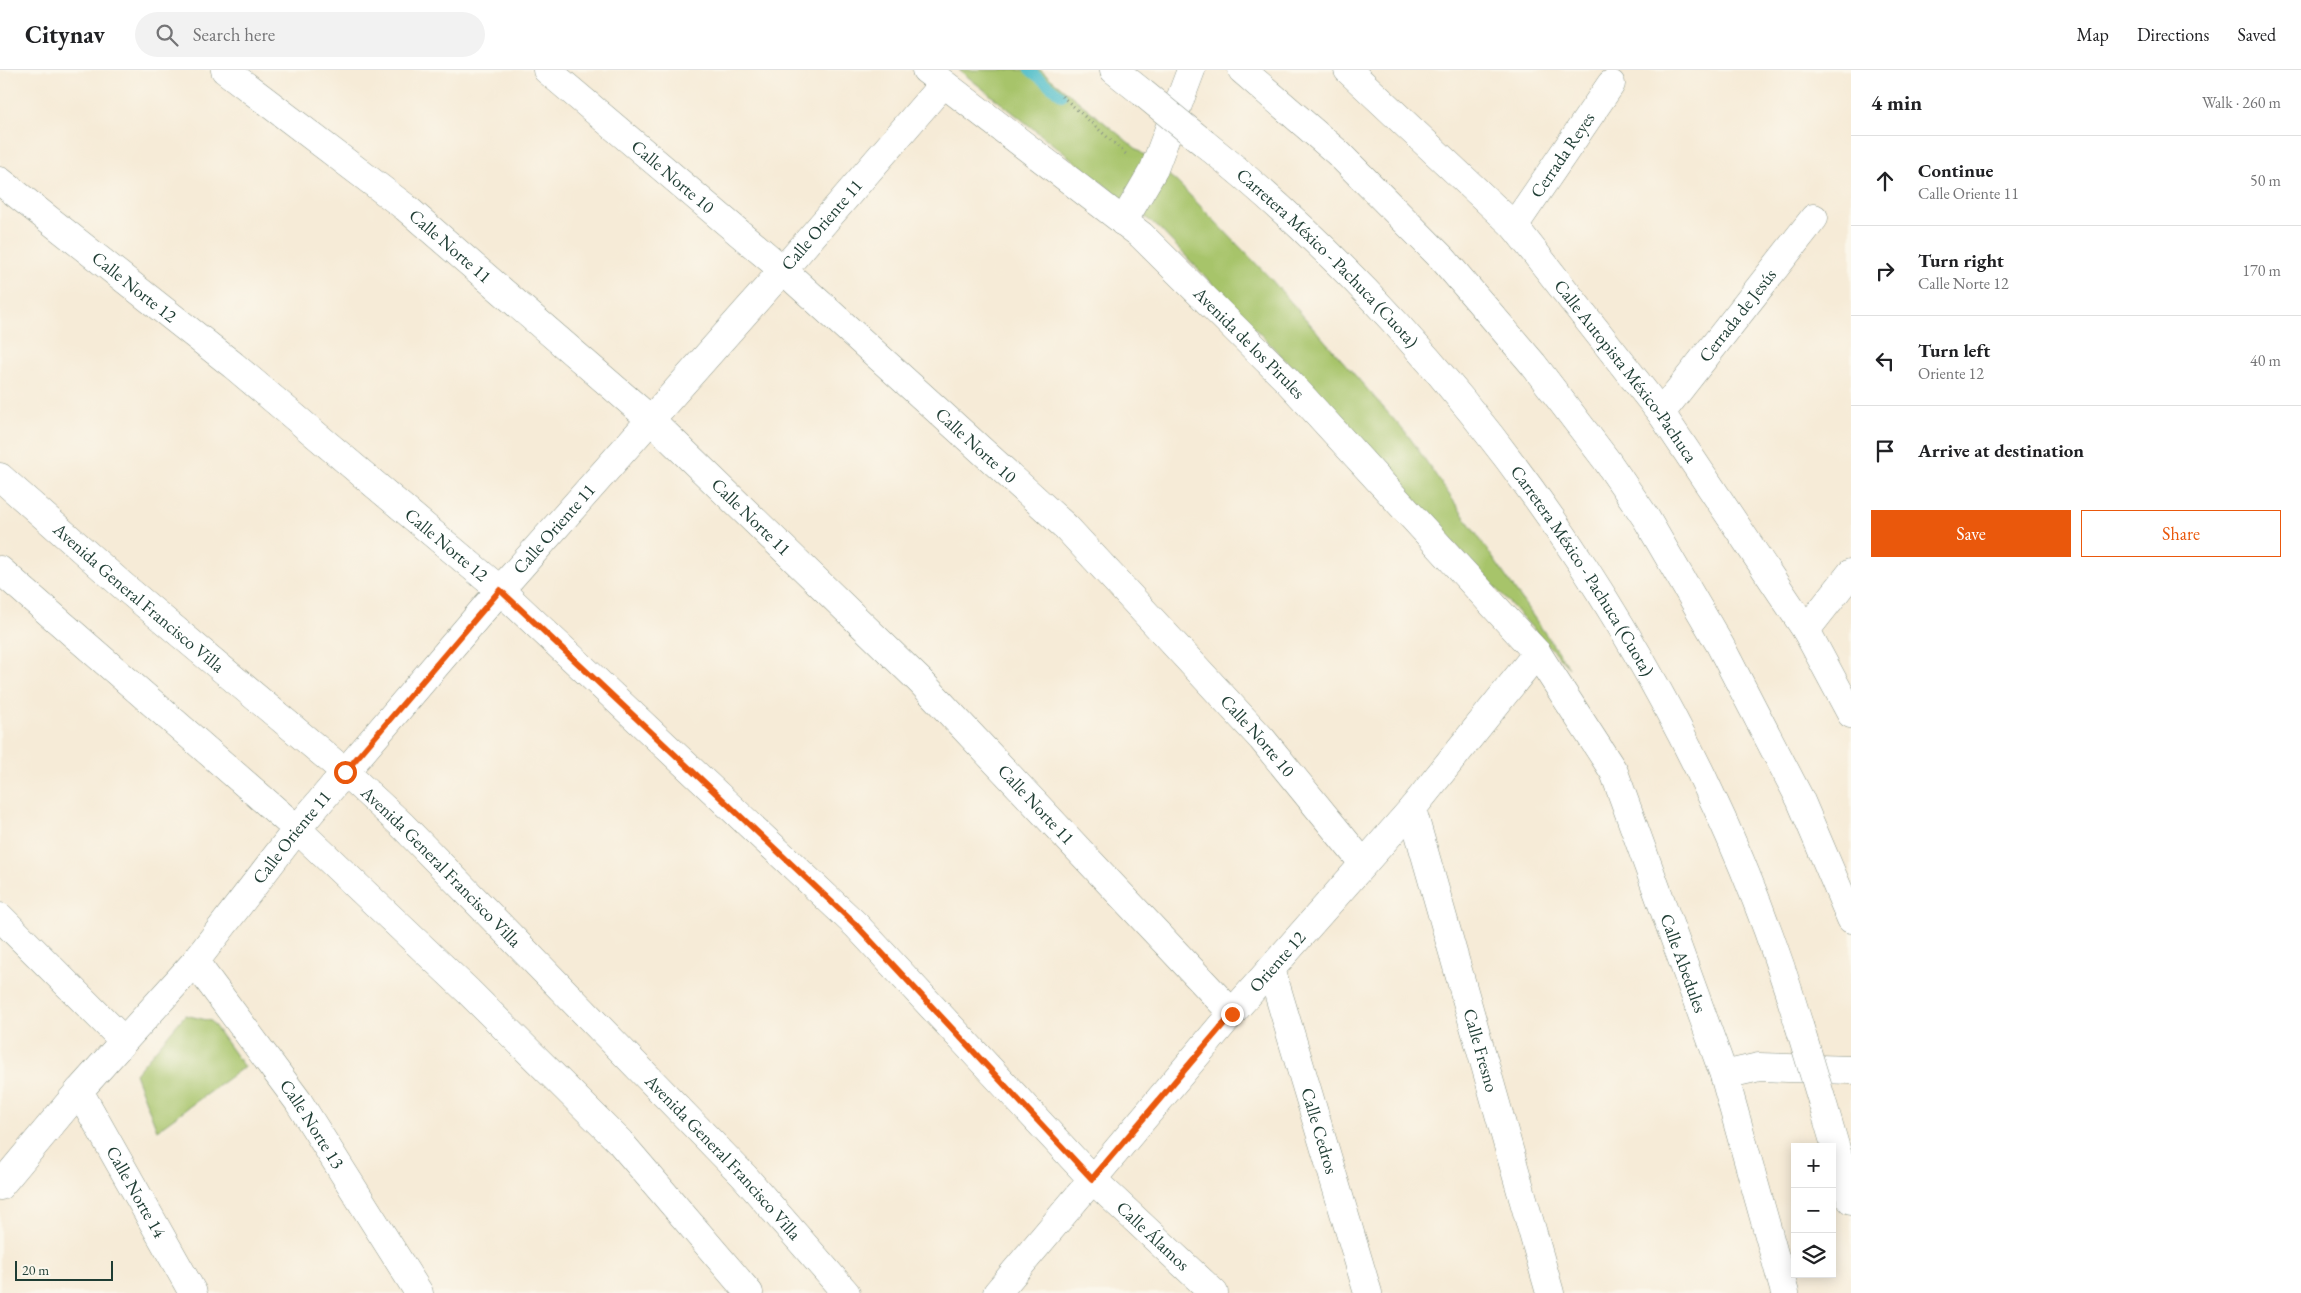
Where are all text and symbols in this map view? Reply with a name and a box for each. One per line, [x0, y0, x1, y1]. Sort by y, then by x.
search box [135, 12, 485, 57]
text: Citynav [25, 19, 105, 50]
icon: search [153, 21, 181, 49]
text: Search here [193, 22, 275, 47]
text: Map [2077, 23, 2109, 46]
text: Directions [2137, 23, 2209, 46]
text: Saved [2237, 23, 2276, 46]
text: 4 min [1871, 89, 1922, 116]
text: Walk · 260 m [2202, 92, 2281, 113]
street label: Cerrada Reyes [1525, 107, 1600, 202]
street label: Calle Norte 10 [627, 135, 720, 218]
text: Continue [1918, 158, 1993, 183]
street label: Carretera México - Pachuca (Cuota) [1232, 163, 1424, 352]
icon: ahead [1871, 167, 1899, 195]
text: 50 m [2250, 170, 2281, 191]
street label: Calle Oriente 11 [776, 174, 867, 275]
text: Calle Oriente 11 [1918, 183, 2019, 204]
street label: Calle Norte 11 [404, 204, 497, 288]
street label: Calle Norte 12 [87, 246, 182, 327]
text: Turn right [1918, 248, 2004, 273]
icon: right [1871, 257, 1899, 285]
text: 170 m [2242, 260, 2281, 281]
street label: Cerrada de Jesús [1693, 263, 1781, 367]
text: Calle Norte 12 [1918, 273, 2009, 294]
street label: Calle Autopista México-Pachuca [1549, 275, 1703, 467]
street label: Avenida de los Pirules [1188, 281, 1311, 404]
text: Turn left [1918, 338, 1990, 363]
icon: left [1871, 347, 1899, 375]
text: 40 m [2250, 350, 2281, 371]
text: Oriente 12 [1918, 363, 1984, 384]
street label: Calle Norte 10 [931, 402, 1022, 488]
icon: arrive [1871, 437, 1899, 465]
text: Arrive at destination [1918, 438, 2084, 463]
street label: Carretera México - Pachuca (Cuota) [1506, 460, 1660, 680]
street label: Calle Norte 11 [707, 473, 796, 560]
street label: Calle Oriente 11 [508, 478, 600, 579]
street label: Calle Norte 12 [400, 503, 493, 586]
button: Save [1871, 510, 2071, 557]
button: Share [2081, 510, 2281, 557]
street label: Avenida General Francisco Villa [48, 517, 230, 678]
street label: Calle Norte 10 [1216, 689, 1300, 782]
street label: Calle Norte 11 [993, 759, 1080, 849]
route start [334, 761, 357, 784]
street label: Avenida General Francisco Villa [356, 780, 527, 952]
street label: Calle Oriente 11 [247, 785, 336, 888]
street label: Calle Abedules [1655, 910, 1712, 1016]
street label: Oriente 12 [1244, 926, 1310, 997]
route end [1221, 1003, 1244, 1026]
street label: Calle Fresno [1458, 1006, 1504, 1095]
street label: Avenida General Francisco Villa [640, 1069, 807, 1245]
street label: Calle Norte 13 [275, 1075, 350, 1173]
street label: Calle Cedros [1296, 1085, 1344, 1177]
street label: Calle Norte 14 [101, 1142, 172, 1242]
map controls [1791, 1143, 1836, 1278]
button: + [1791, 1143, 1836, 1188]
button: − [1791, 1188, 1836, 1233]
street label: Calle Álamos [1112, 1196, 1195, 1276]
button: layers [1791, 1233, 1836, 1278]
scale bar [15, 1258, 112, 1281]
text: 20 m [22, 1261, 49, 1279]

